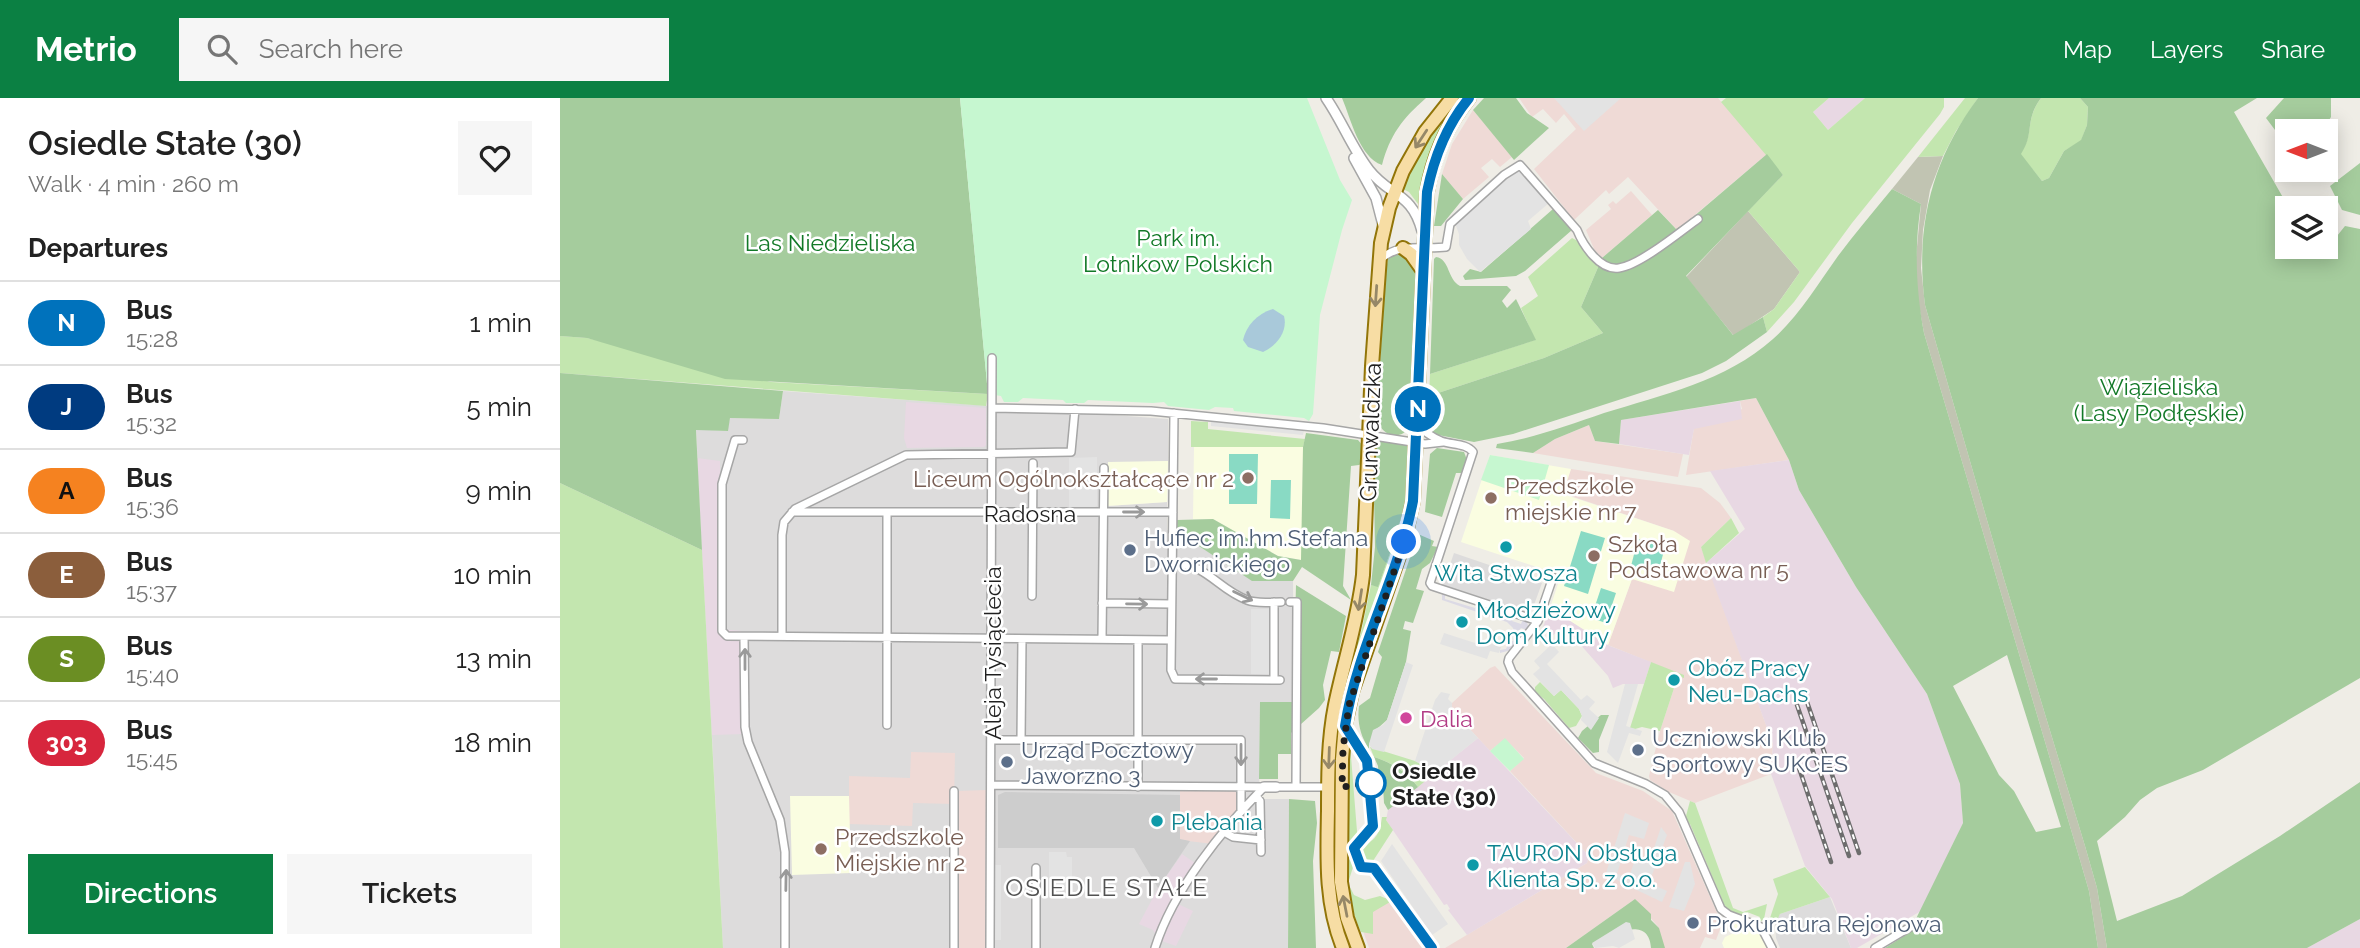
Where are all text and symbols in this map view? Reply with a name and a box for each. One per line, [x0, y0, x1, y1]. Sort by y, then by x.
search box [179, 18, 669, 81]
text: Metrio [35, 30, 137, 69]
icon: search [203, 30, 241, 68]
text: Search here [259, 34, 403, 64]
text: Map [2063, 35, 2112, 64]
text: Layers [2150, 35, 2223, 64]
text: Share [2261, 35, 2325, 64]
north arrow [2275, 119, 2338, 182]
map controls [2275, 119, 2338, 259]
button: heart [458, 121, 532, 195]
text: Osiedle Stałe (30) [28, 124, 302, 163]
one-way arrow [1414, 128, 1428, 148]
text: Walk · 4 min · 260 m [28, 170, 239, 197]
button: layers [2275, 196, 2338, 259]
park label: Park im. Lotnikow Polskich [1083, 224, 1273, 277]
park label: Las Niedzieliska [745, 229, 915, 256]
text: Departures [28, 233, 168, 263]
one-way arrow [1369, 284, 1382, 307]
text: Bus [126, 295, 173, 325]
text: N [57, 308, 76, 337]
text: 1 min [470, 308, 532, 338]
text: 15:28 [126, 325, 178, 352]
street label: Grunwaldzka [1354, 362, 1386, 502]
park label: Wiązieliska (Lasy Podłęskie) [2074, 373, 2244, 426]
text: Bus [126, 379, 173, 409]
line badge: N [1395, 386, 1441, 432]
text: J [61, 392, 72, 421]
text: 5 min [466, 392, 532, 422]
text: N [1409, 394, 1427, 423]
text: 15:32 [126, 409, 177, 436]
text: Bus [126, 463, 173, 493]
place label: Liceum Ogólnokształcące nr 2 [913, 465, 1234, 492]
marker: Liceum Ogólnokształcące nr 2 [1240, 470, 1256, 486]
place label: Przedszkole miejskie nr 7 [1505, 472, 1637, 525]
text: A [58, 476, 75, 505]
text: 9 min [465, 476, 532, 506]
marker: Przedszkole miejskie nr 7 [1483, 490, 1499, 506]
text: 15:36 [126, 493, 179, 520]
street label: Radosna [984, 500, 1076, 527]
one-way arrow [1123, 505, 1146, 519]
place label: Hufiec im.hm.Stefana Dwornickiego [1144, 524, 1368, 577]
your location [1386, 524, 1421, 559]
place label: Szkoła Podstawowa nr 5 [1608, 530, 1789, 583]
marker: Wita Stwosza [1498, 539, 1514, 555]
marker: Hufiec im.hm.Stefana Dwornickiego [1122, 542, 1138, 558]
text: Bus [126, 547, 173, 577]
marker: Szkoła Podstawowa nr 5 [1586, 548, 1602, 564]
place label: Wita Stwosza [1434, 559, 1578, 586]
text: E [59, 560, 74, 589]
text: 10 min [454, 560, 532, 590]
street label: Aleja Tysiąclecia [979, 566, 1006, 740]
text: 15:37 [126, 577, 177, 604]
one-way arrow [1353, 588, 1366, 611]
one-way arrow [1232, 590, 1253, 604]
place label: Młodzieżowy Dom Kultury [1476, 596, 1616, 649]
one-way arrow [1125, 597, 1148, 611]
marker: Młodzieżowy Dom Kultury [1454, 614, 1470, 630]
text: Bus [126, 631, 173, 661]
text: S [59, 644, 74, 673]
text: 13 min [456, 644, 532, 674]
one-way arrow [738, 648, 752, 671]
place label: Obóz Pracy Neu-Dachs [1688, 654, 1810, 707]
text: 15:40 [126, 661, 179, 688]
marker: Obóz Pracy Neu-Dachs [1666, 672, 1682, 688]
one-way arrow [1195, 673, 1218, 686]
place label: Dalia [1420, 705, 1473, 732]
marker: Dalia [1398, 710, 1414, 726]
text: Bus [126, 715, 173, 745]
place label: Uczniowski Klub Sportowy SUKCES [1652, 724, 1848, 777]
text: 303 [46, 728, 87, 757]
text: 18 min [454, 728, 532, 758]
place label: Urząd Pocztowy Jaworzno 3 [1021, 736, 1194, 789]
marker: Uczniowski Klub Sportowy SUKCES [1630, 742, 1646, 758]
one-way arrow [1234, 743, 1247, 766]
text: 15:45 [126, 745, 178, 772]
one-way arrow [1322, 746, 1335, 769]
marker: Urząd Pocztowy Jaworzno 3 [999, 754, 1015, 770]
place label: Osiedle Stałe (30) [1392, 757, 1496, 810]
marker: Osiedle Stałe (30) [1356, 768, 1386, 798]
place label: Plebania [1171, 808, 1263, 835]
marker: Plebania [1149, 813, 1165, 829]
place label: Przedszkole Miejskie nr 2 [835, 823, 965, 876]
place label: TAURON Obsługa Klienta Sp. z o.o. [1487, 839, 1677, 892]
marker: Przedszkole Miejskie nr 2 [813, 841, 829, 857]
button: Directions [28, 854, 273, 934]
button: Tickets [287, 854, 532, 934]
marker: TAURON Obsługa Klienta Sp. z o.o. [1465, 857, 1481, 873]
one-way arrow [779, 869, 793, 892]
district label: OSIEDLE STAŁE [1005, 873, 1209, 902]
one-way arrow [1338, 895, 1351, 918]
place label: Prokuratura Rejonowa [1707, 910, 1941, 937]
marker: Prokuratura Rejonowa [1685, 915, 1701, 931]

